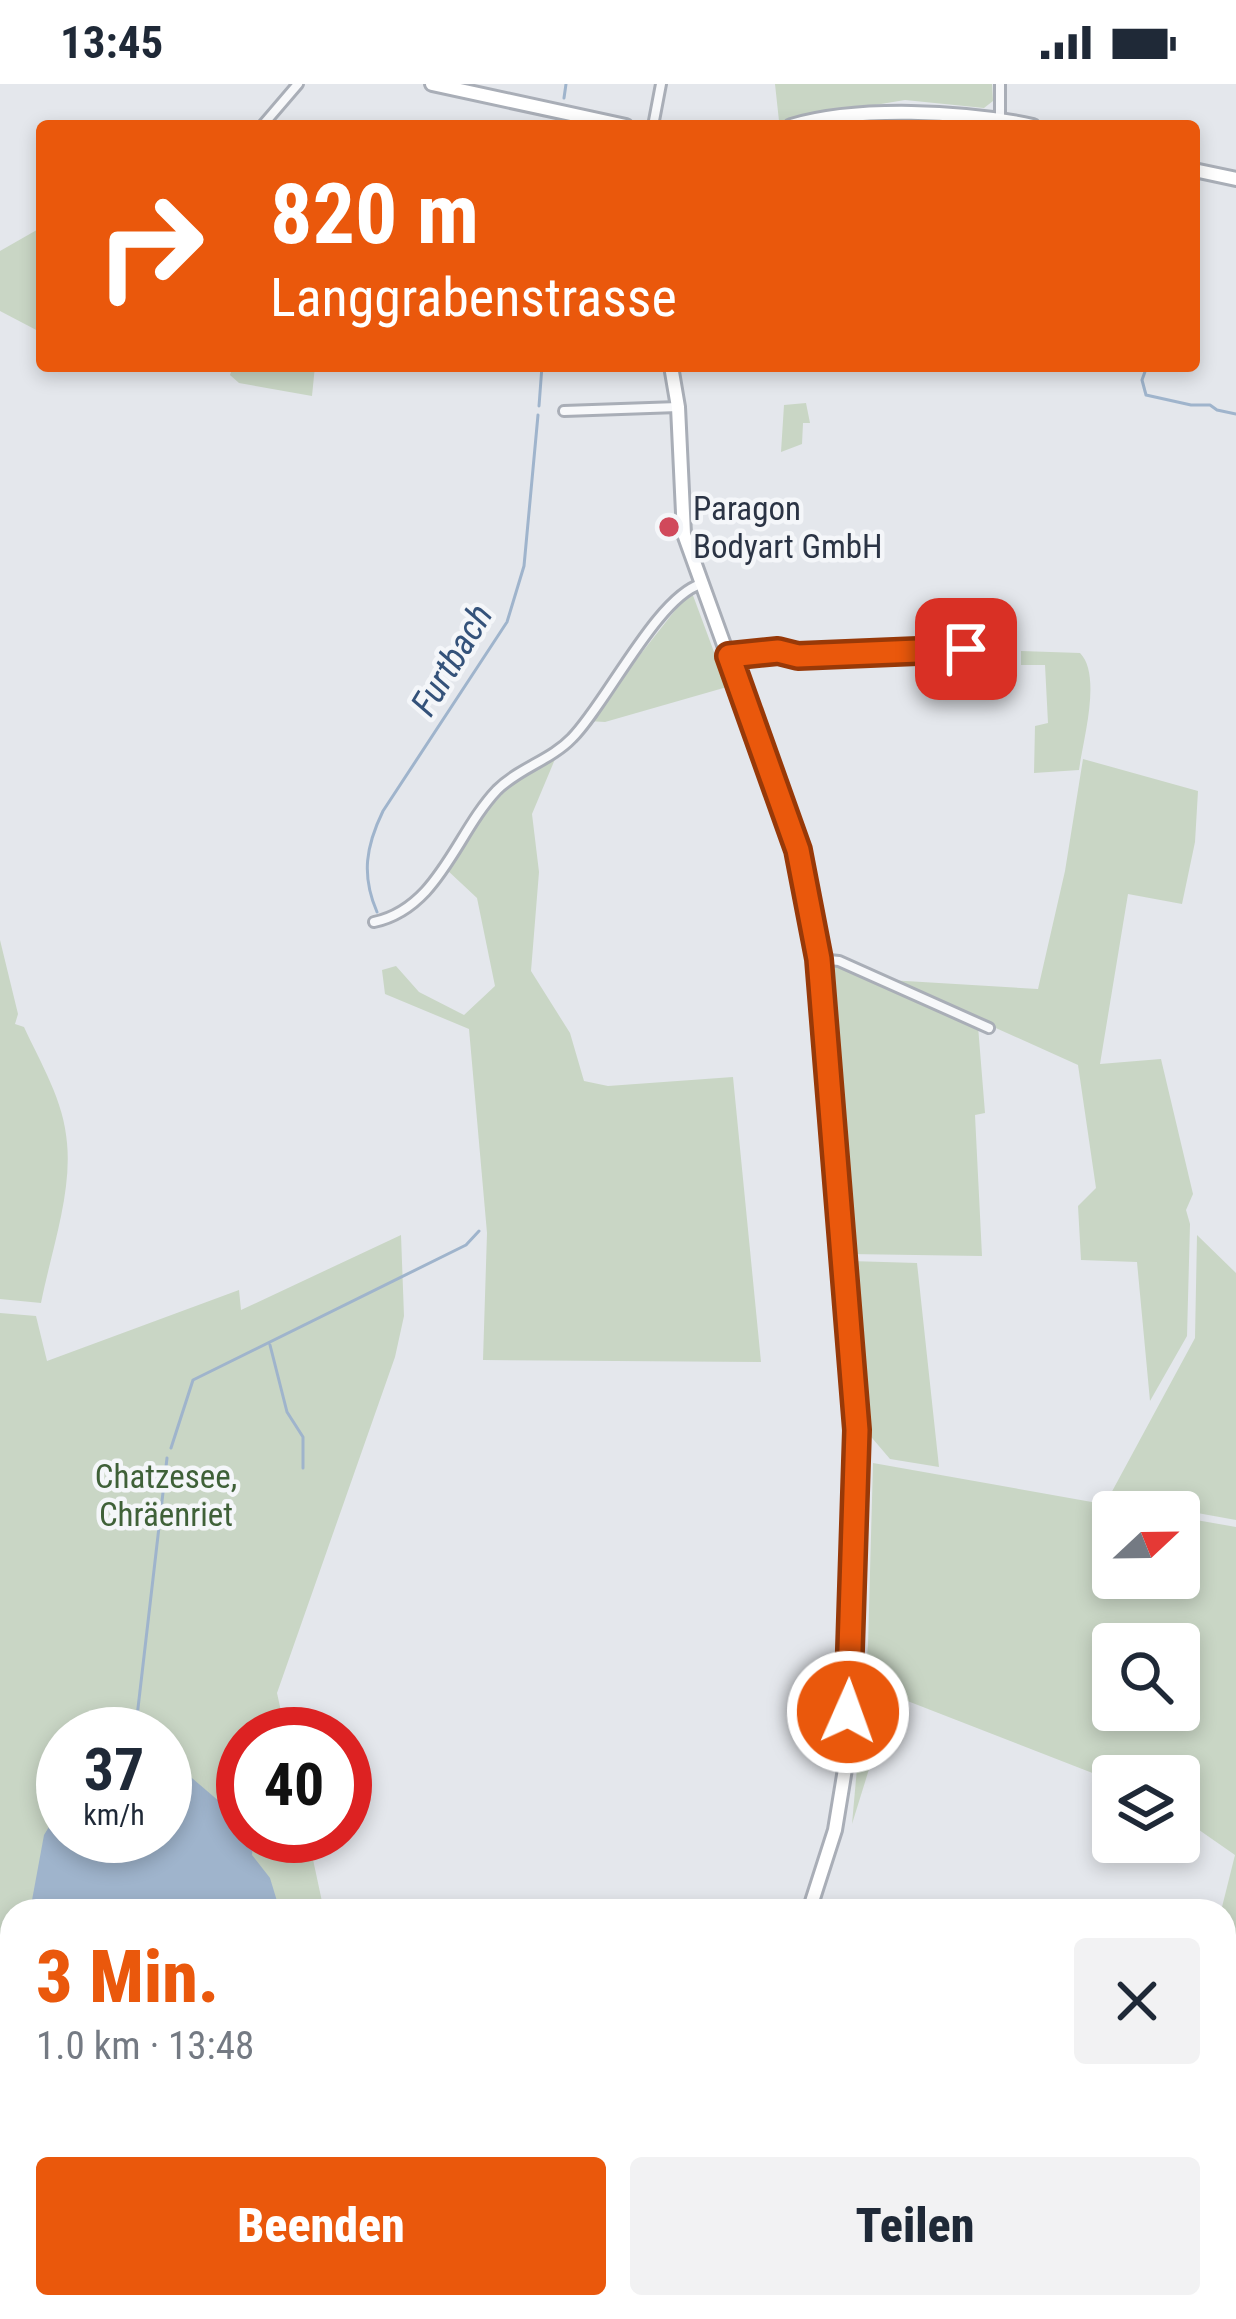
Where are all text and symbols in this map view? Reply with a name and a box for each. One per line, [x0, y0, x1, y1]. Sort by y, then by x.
text: 13:45 [60, 16, 163, 69]
text: 820 m [270, 165, 479, 264]
icon: right [72, 168, 228, 324]
text: Langgrabenstrasse [270, 266, 677, 329]
place label: Paragon Bodyart GmbH [693, 489, 883, 566]
marker: Paragon Bodyart GmbH [656, 514, 682, 540]
water label: Furtbach [403, 597, 501, 723]
pin [915, 598, 1017, 700]
icon: arrive [933, 616, 999, 682]
park label: Chatzesee, Chräenriet [95, 1457, 237, 1534]
north arrow [1092, 1491, 1200, 1599]
map controls [1092, 1491, 1200, 1863]
button: search [1092, 1623, 1200, 1731]
position arrow [785, 1649, 911, 1775]
speed limit sign: 40 [216, 1707, 372, 1863]
text: 37 [84, 1734, 144, 1805]
button: layers [1092, 1755, 1200, 1863]
text: km/h [83, 1797, 145, 1832]
text: 3 Min. [36, 1935, 219, 2020]
button: close [1074, 1938, 1200, 2064]
text: 1.0 km · 13:48 [36, 2023, 254, 2069]
button: Beenden [36, 2157, 606, 2295]
button: Teilen [630, 2157, 1200, 2295]

